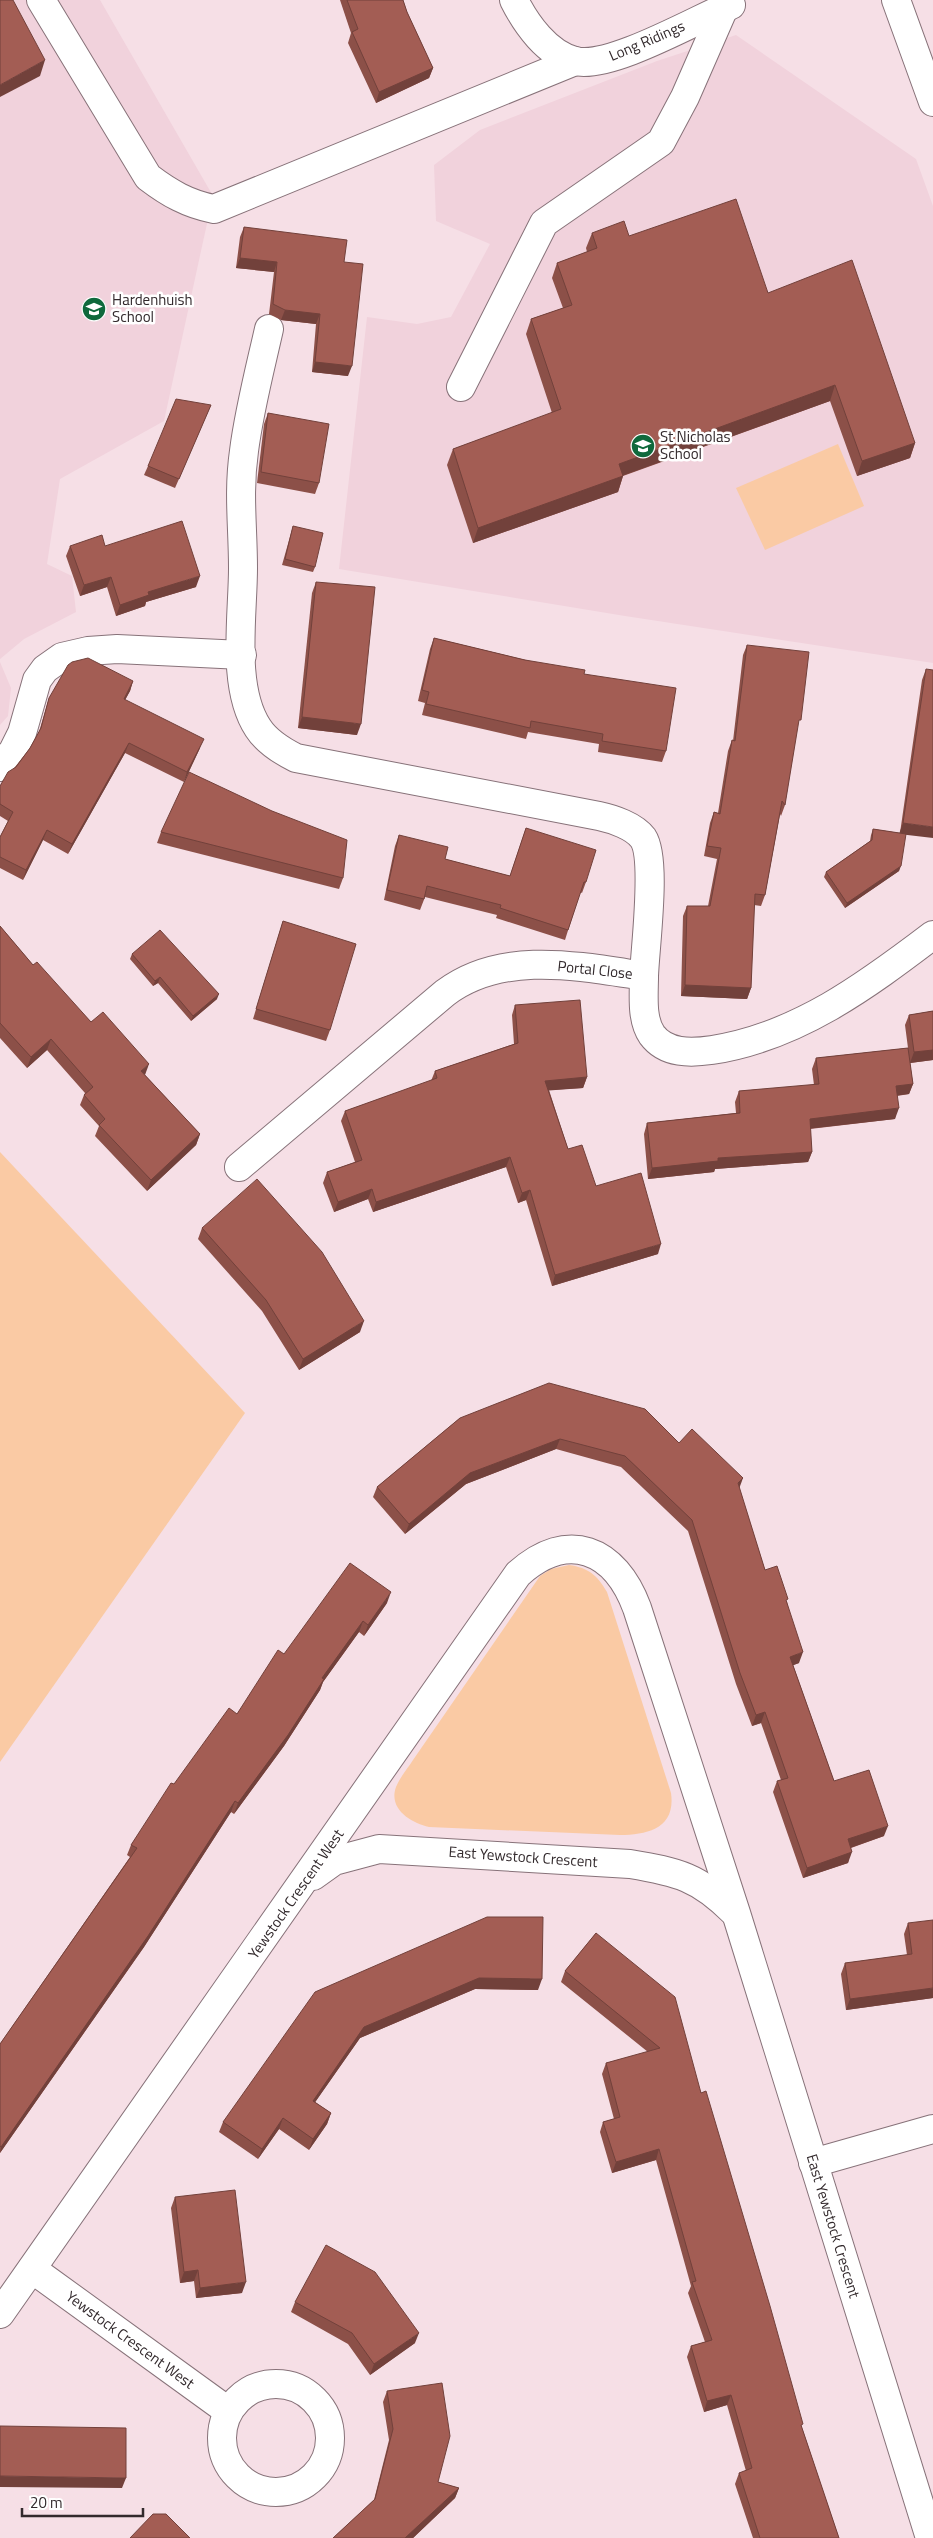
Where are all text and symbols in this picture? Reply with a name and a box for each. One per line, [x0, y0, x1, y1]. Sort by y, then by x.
street label: Long Ridings [605, 14, 688, 67]
place label: Hardenhuish School [112, 288, 193, 328]
school or university icon: Hardenhuish School [81, 296, 107, 322]
place label: St Nicholas School [660, 425, 730, 465]
school or university icon: St Nicholas School [630, 433, 656, 459]
street label: Portal Close [556, 954, 634, 985]
street label: Yewstock Crescent West [242, 1823, 350, 1963]
street label: East Yewstock Crescent [448, 1840, 599, 1873]
street label: East Yewstock Crescent [801, 2151, 867, 2301]
street label: Yewstock Crescent West [61, 2285, 200, 2395]
scale bar [22, 2486, 144, 2518]
text: 20 m [30, 2491, 63, 2514]

